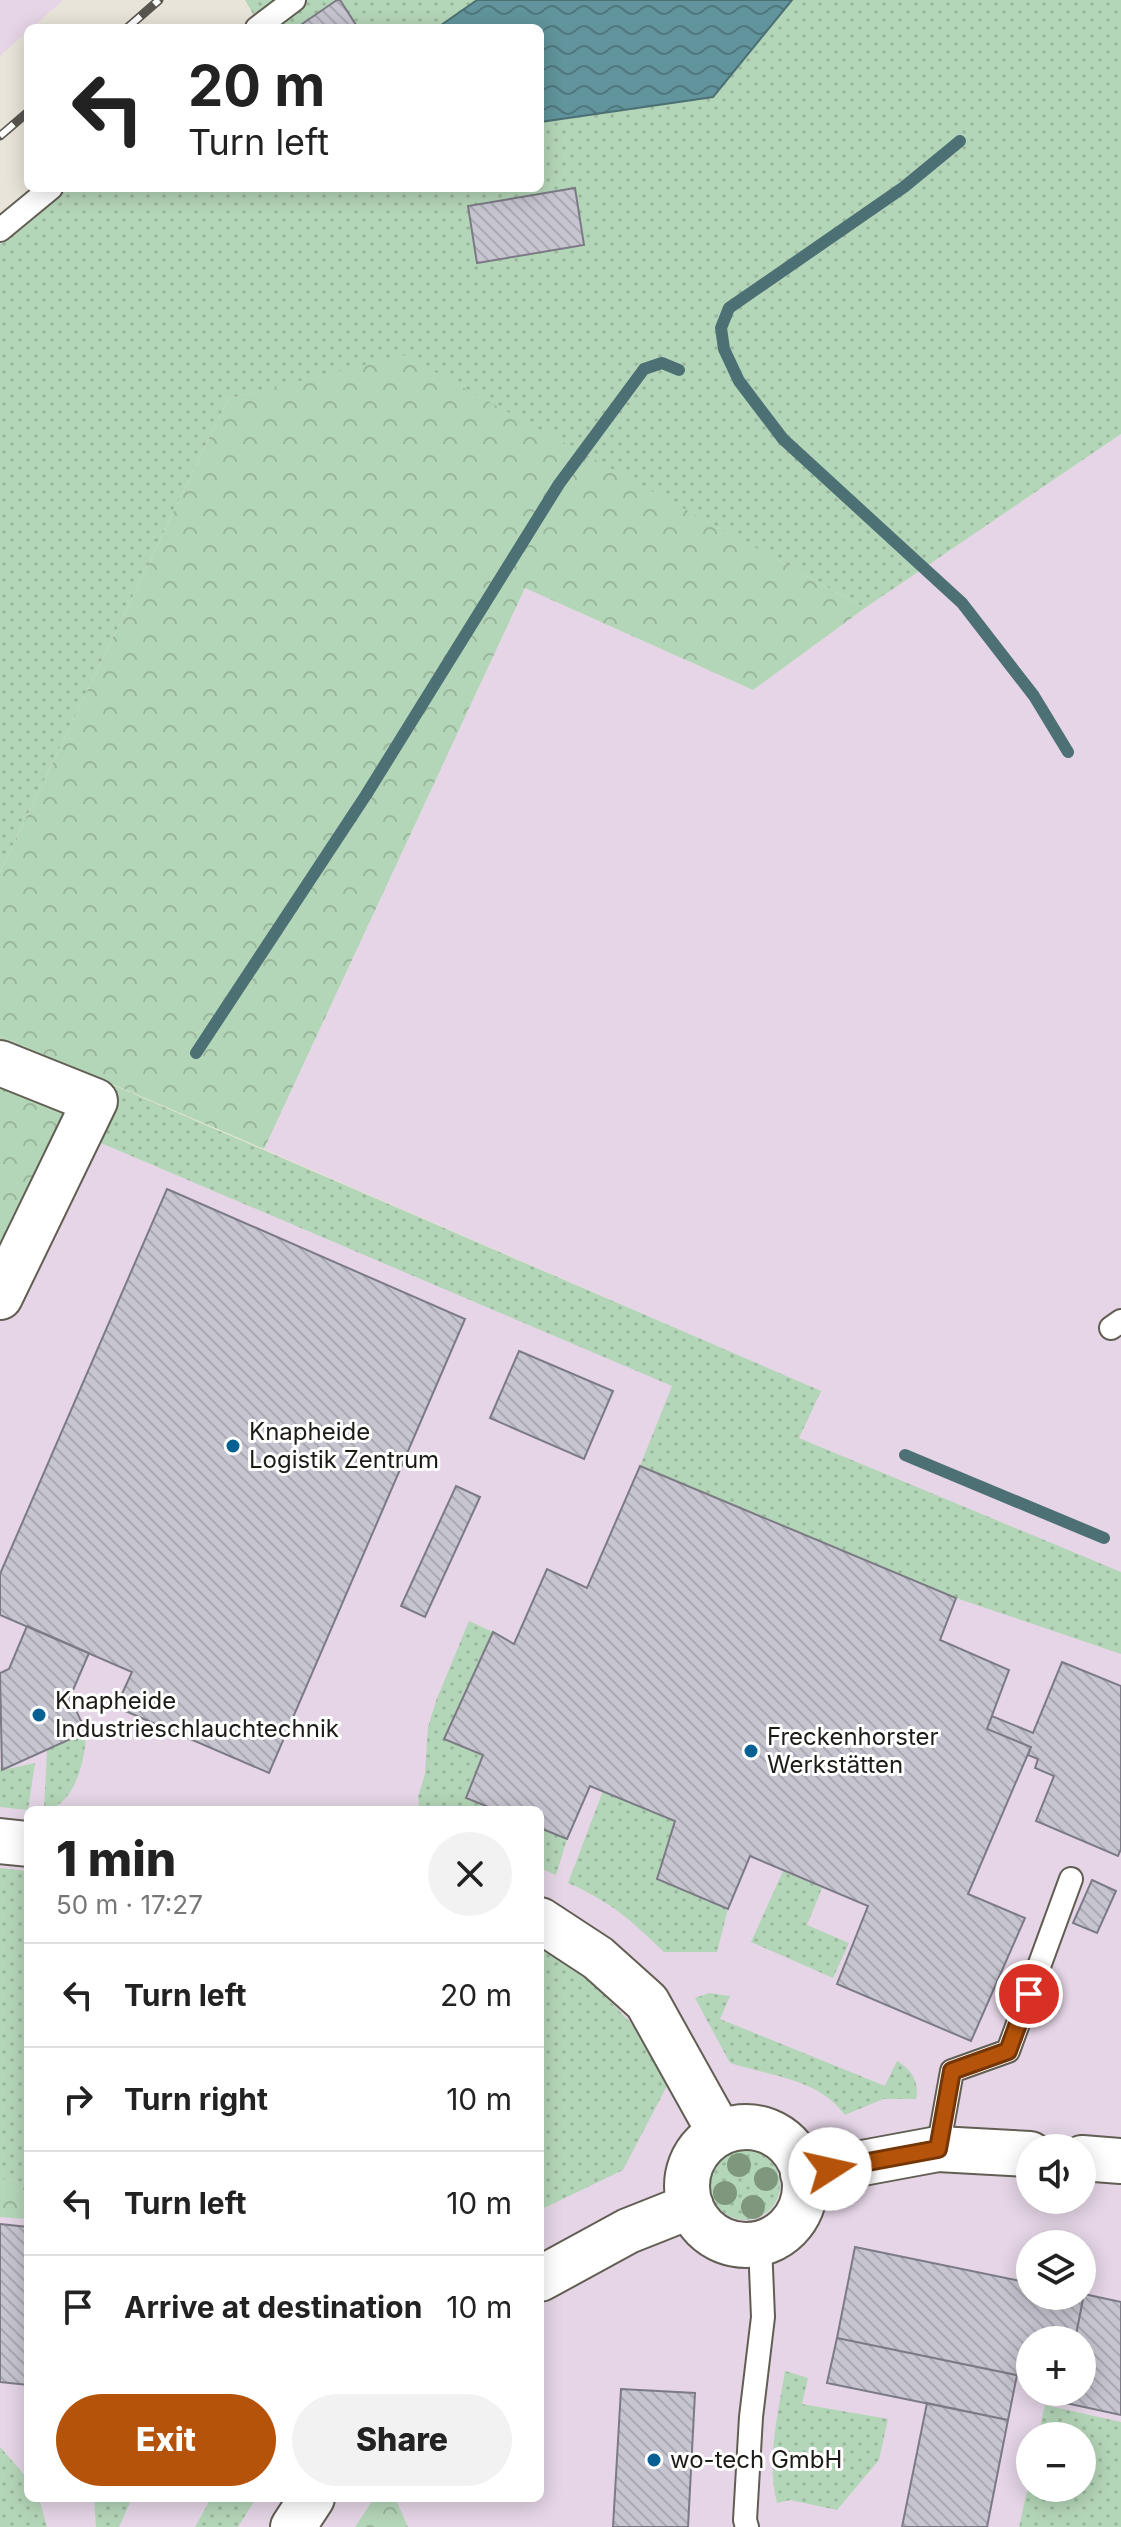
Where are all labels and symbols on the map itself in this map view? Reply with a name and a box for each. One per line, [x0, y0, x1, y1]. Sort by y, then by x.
place label: Knapheide Logistik Zentrum [249, 1417, 439, 1474]
marker: Knapheide Logistik Zentrum [224, 1437, 242, 1455]
place label: Knapheide Industrieschlauchtechnik [55, 1686, 339, 1743]
marker: Knapheide Industrieschlauchtechnik [30, 1706, 48, 1724]
place label: Freckenhorster Werkstätten [767, 1722, 939, 1779]
marker: Freckenhorster Werkstätten [742, 1742, 760, 1760]
pin [995, 1960, 1063, 2028]
position arrow [788, 2127, 872, 2211]
place label: wo-tech GmbH [670, 2445, 842, 2474]
marker: wo-tech GmbH [645, 2451, 663, 2469]

